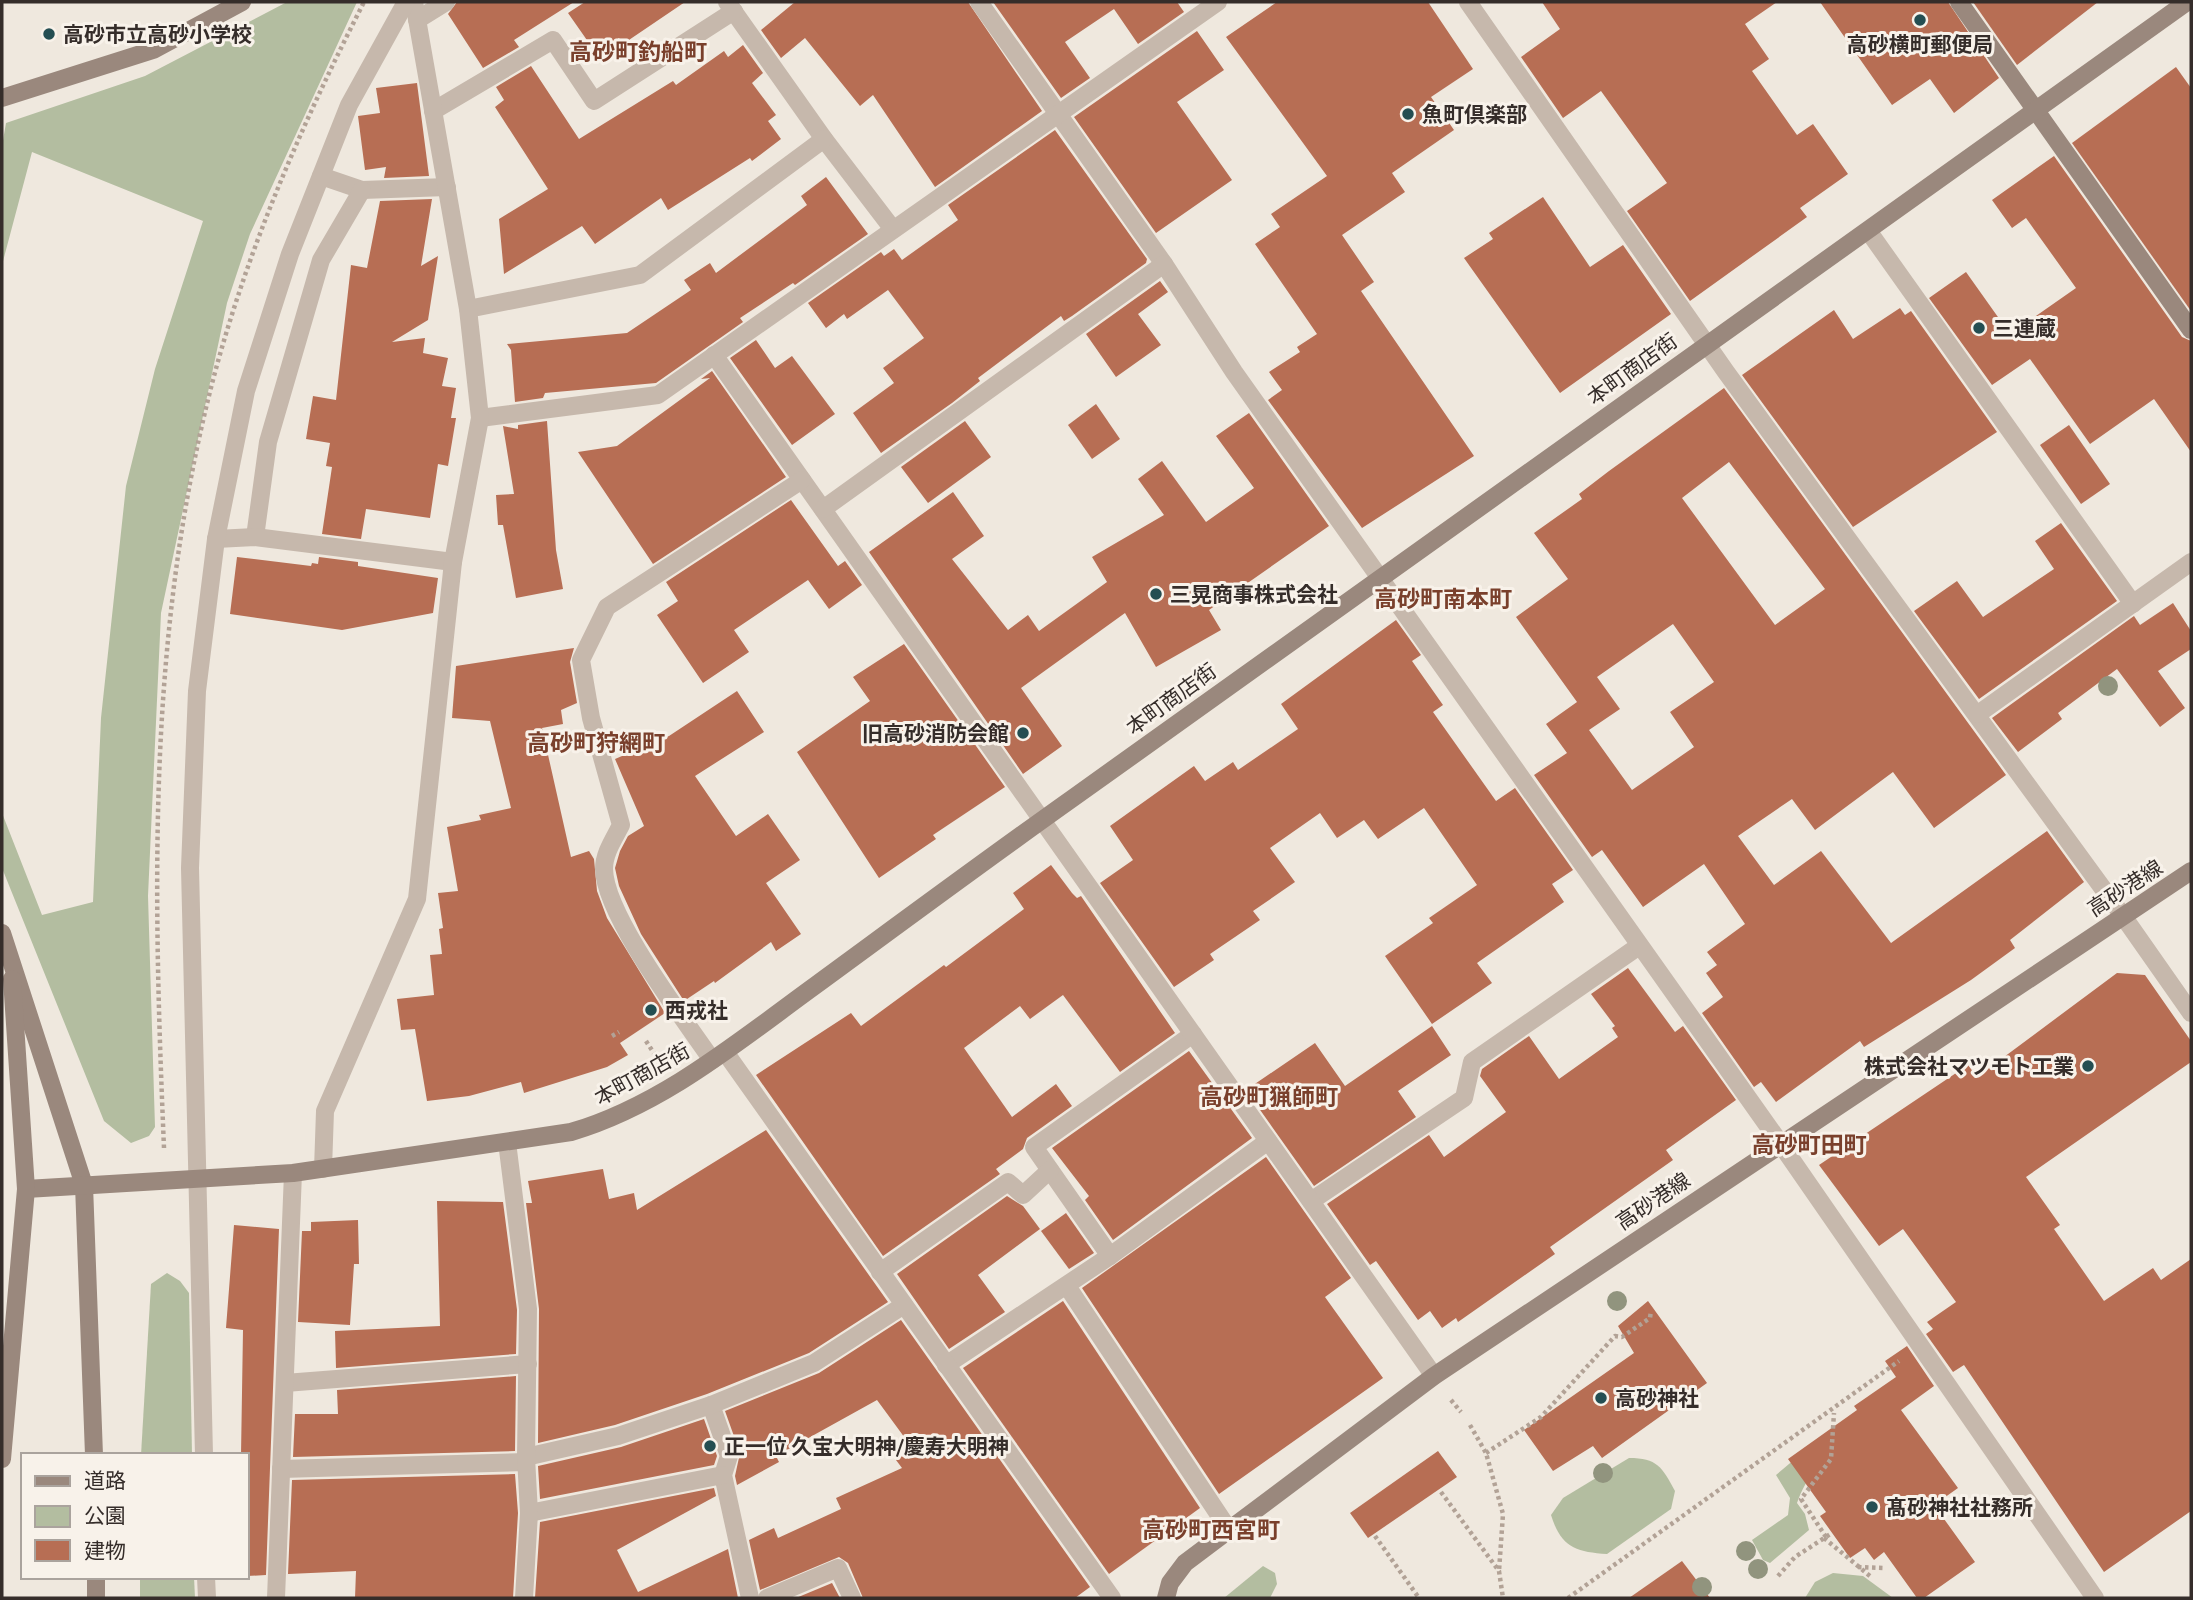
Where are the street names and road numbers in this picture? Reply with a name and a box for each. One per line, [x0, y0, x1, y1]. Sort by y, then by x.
street label: 本町商店街 [1582, 327, 1682, 411]
street label: 本町商店街 [1121, 657, 1221, 741]
street label: 高砂港線 [2082, 854, 2168, 922]
street label: 本町商店街 [590, 1037, 694, 1111]
street label: 高砂港線 [1611, 1166, 1695, 1236]

